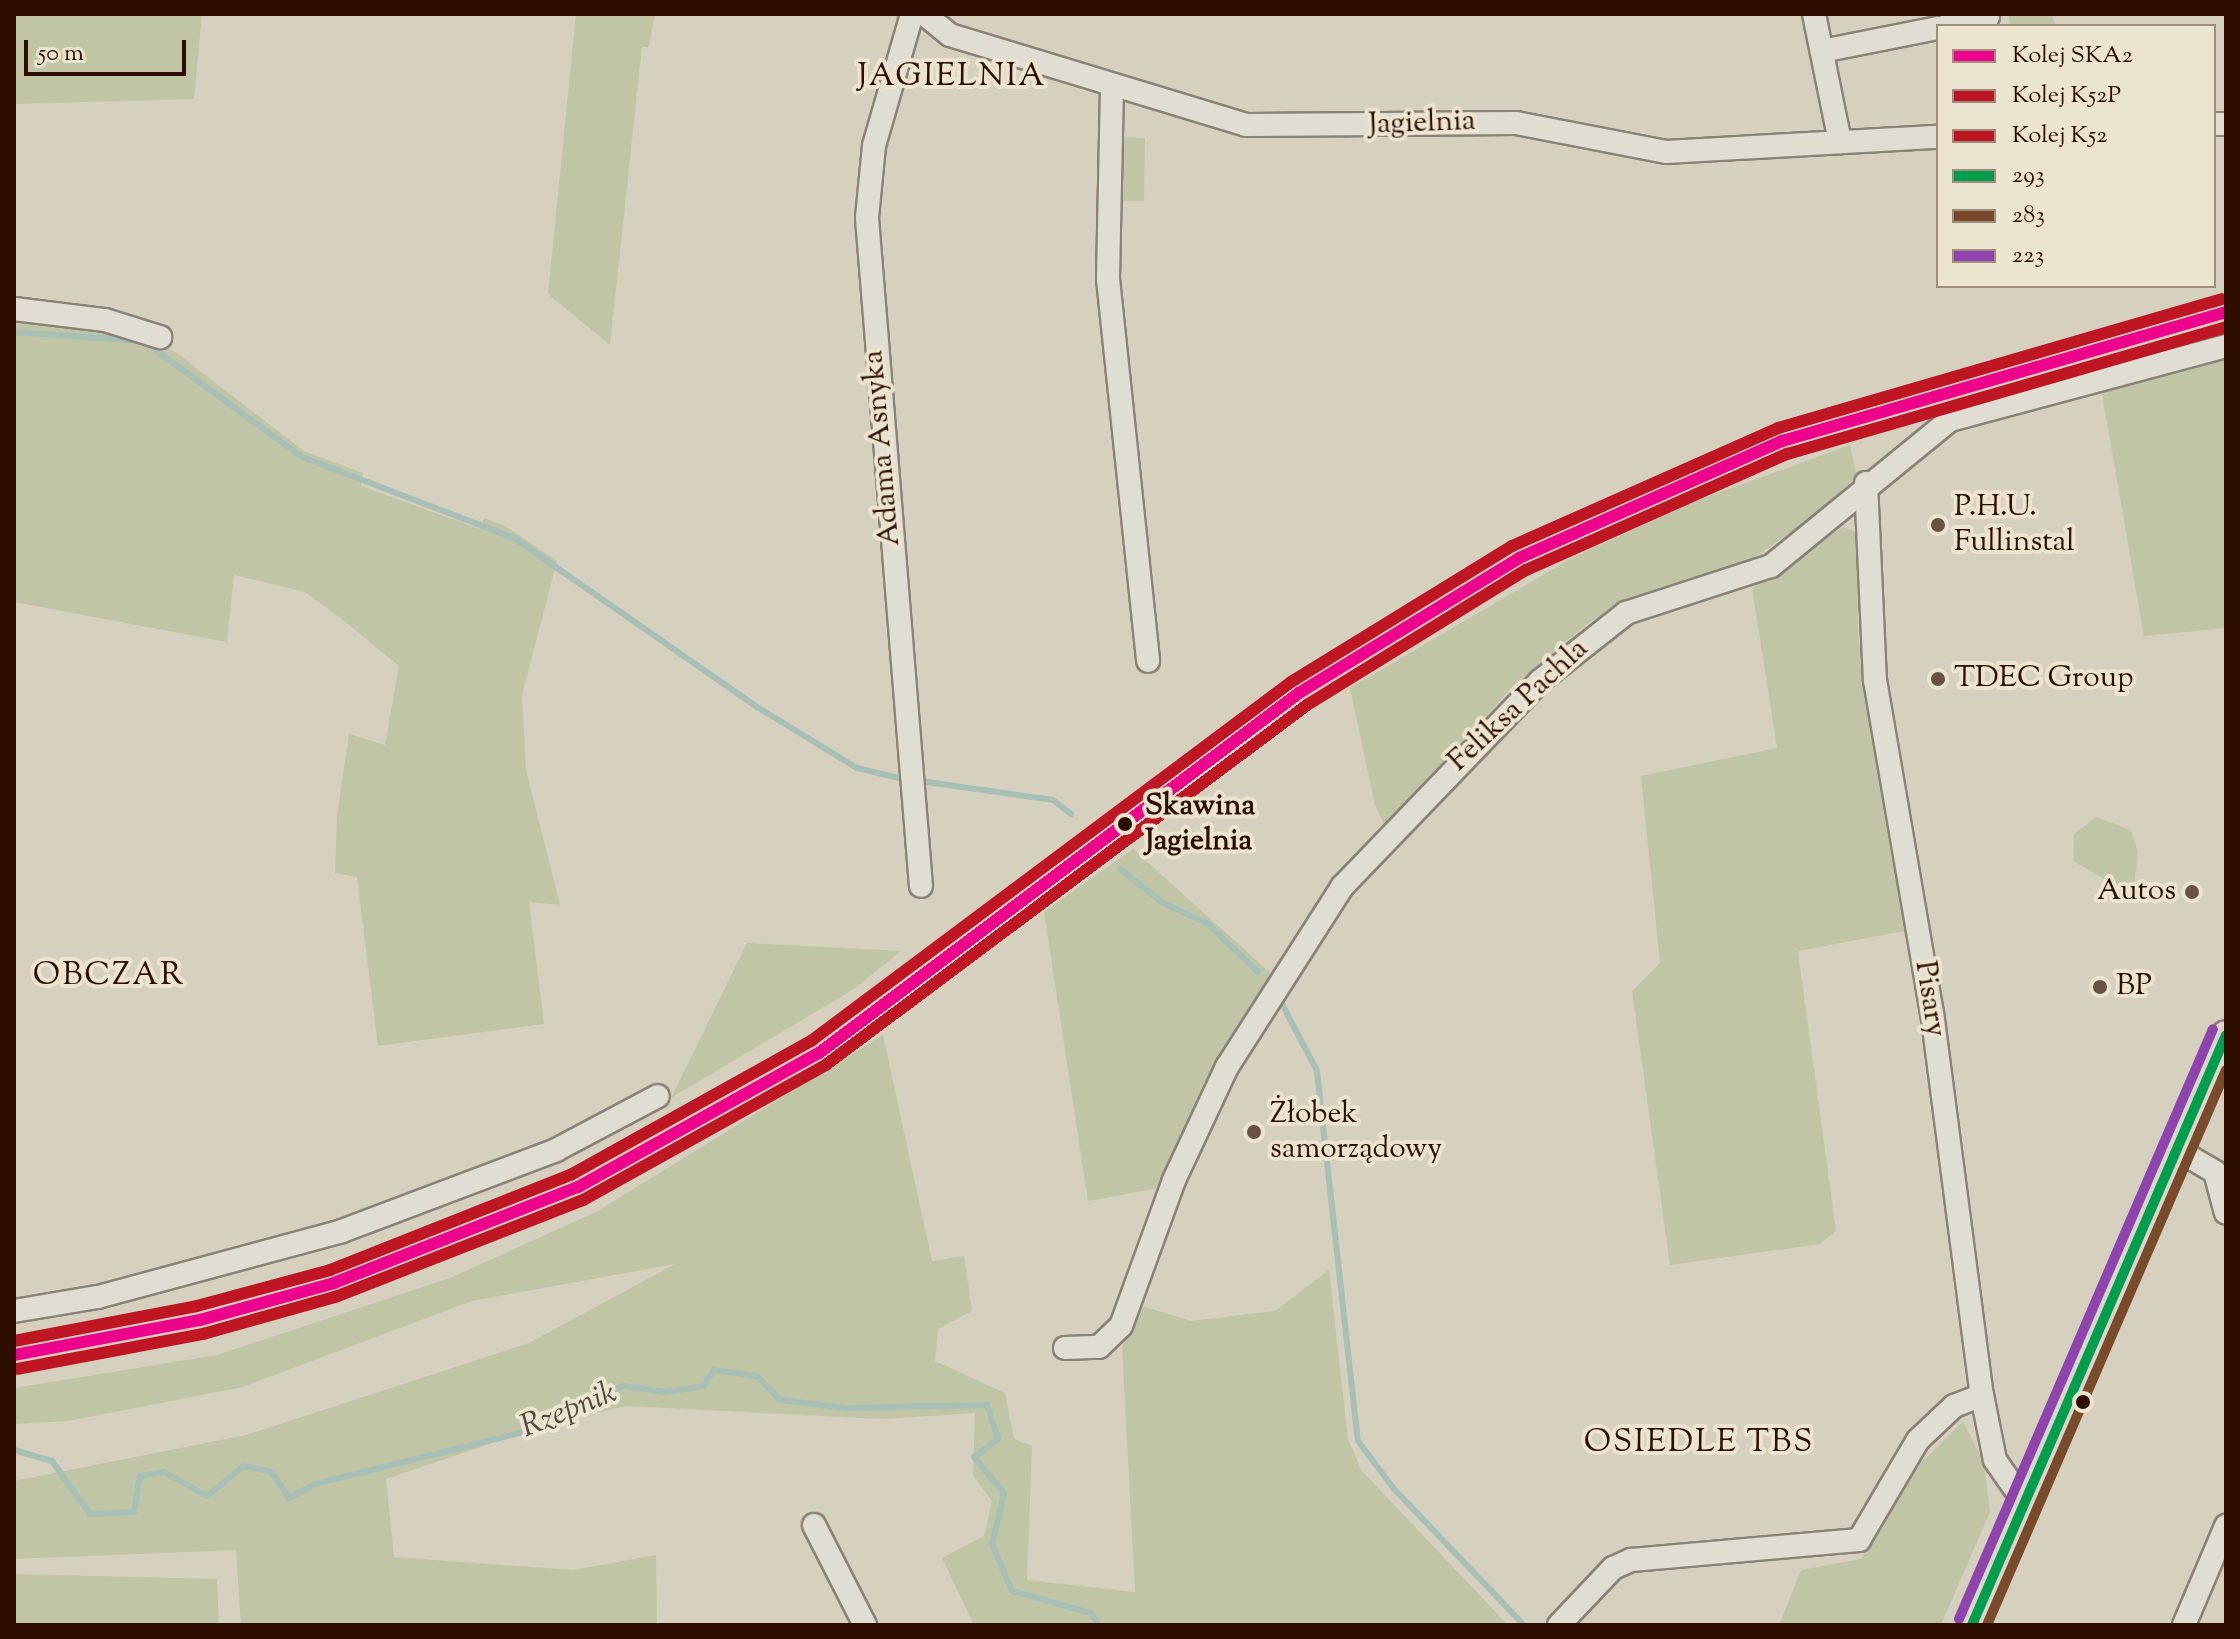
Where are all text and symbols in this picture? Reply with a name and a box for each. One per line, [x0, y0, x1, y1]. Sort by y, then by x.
scale bar [28, 24, 190, 74]
legend [1936, 24, 2216, 288]
text: 50 m [38, 37, 84, 71]
text: Kolej SKA2 [2012, 39, 2133, 73]
district label: JAGIELNIA [857, 58, 1047, 96]
text: Kolej K52P [2012, 79, 2121, 113]
street label: Jagielnia [1368, 104, 1476, 144]
text: Kolej K52 [2012, 119, 2107, 153]
text: 293 [2012, 159, 2045, 193]
text: 283 [2012, 199, 2045, 233]
text: 223 [2012, 239, 2044, 273]
street label: Adama Asnyka [856, 348, 910, 548]
place label: P.H.U. Fullinstal [1954, 490, 2075, 560]
marker: P.H.U. Fullinstal [1929, 516, 1947, 534]
street label: Feliksa Pachla [1441, 632, 1597, 780]
place label: TDEC Group [1954, 661, 2134, 697]
marker: TDEC Group [1929, 670, 1947, 688]
place label: Skawina Jagielnia [1145, 789, 1255, 860]
marker: Skawina Jagielnia [1112, 811, 1138, 837]
place label: Autos [2097, 874, 2176, 910]
marker: Autos [2183, 883, 2201, 901]
district label: OBCZAR [33, 957, 185, 995]
street label: Pisary [1905, 958, 1953, 1040]
place label: BP [2116, 969, 2152, 1005]
marker: BP [2091, 978, 2109, 996]
place label: Żłobek samorządowy [1270, 1097, 1442, 1168]
marker: Żłobek samorządowy [1245, 1123, 1263, 1141]
water label: Rzepnik [515, 1374, 623, 1448]
unlabelled marker [2075, 1394, 2091, 1410]
district label: OSIEDLE TBS [1584, 1424, 1814, 1462]

